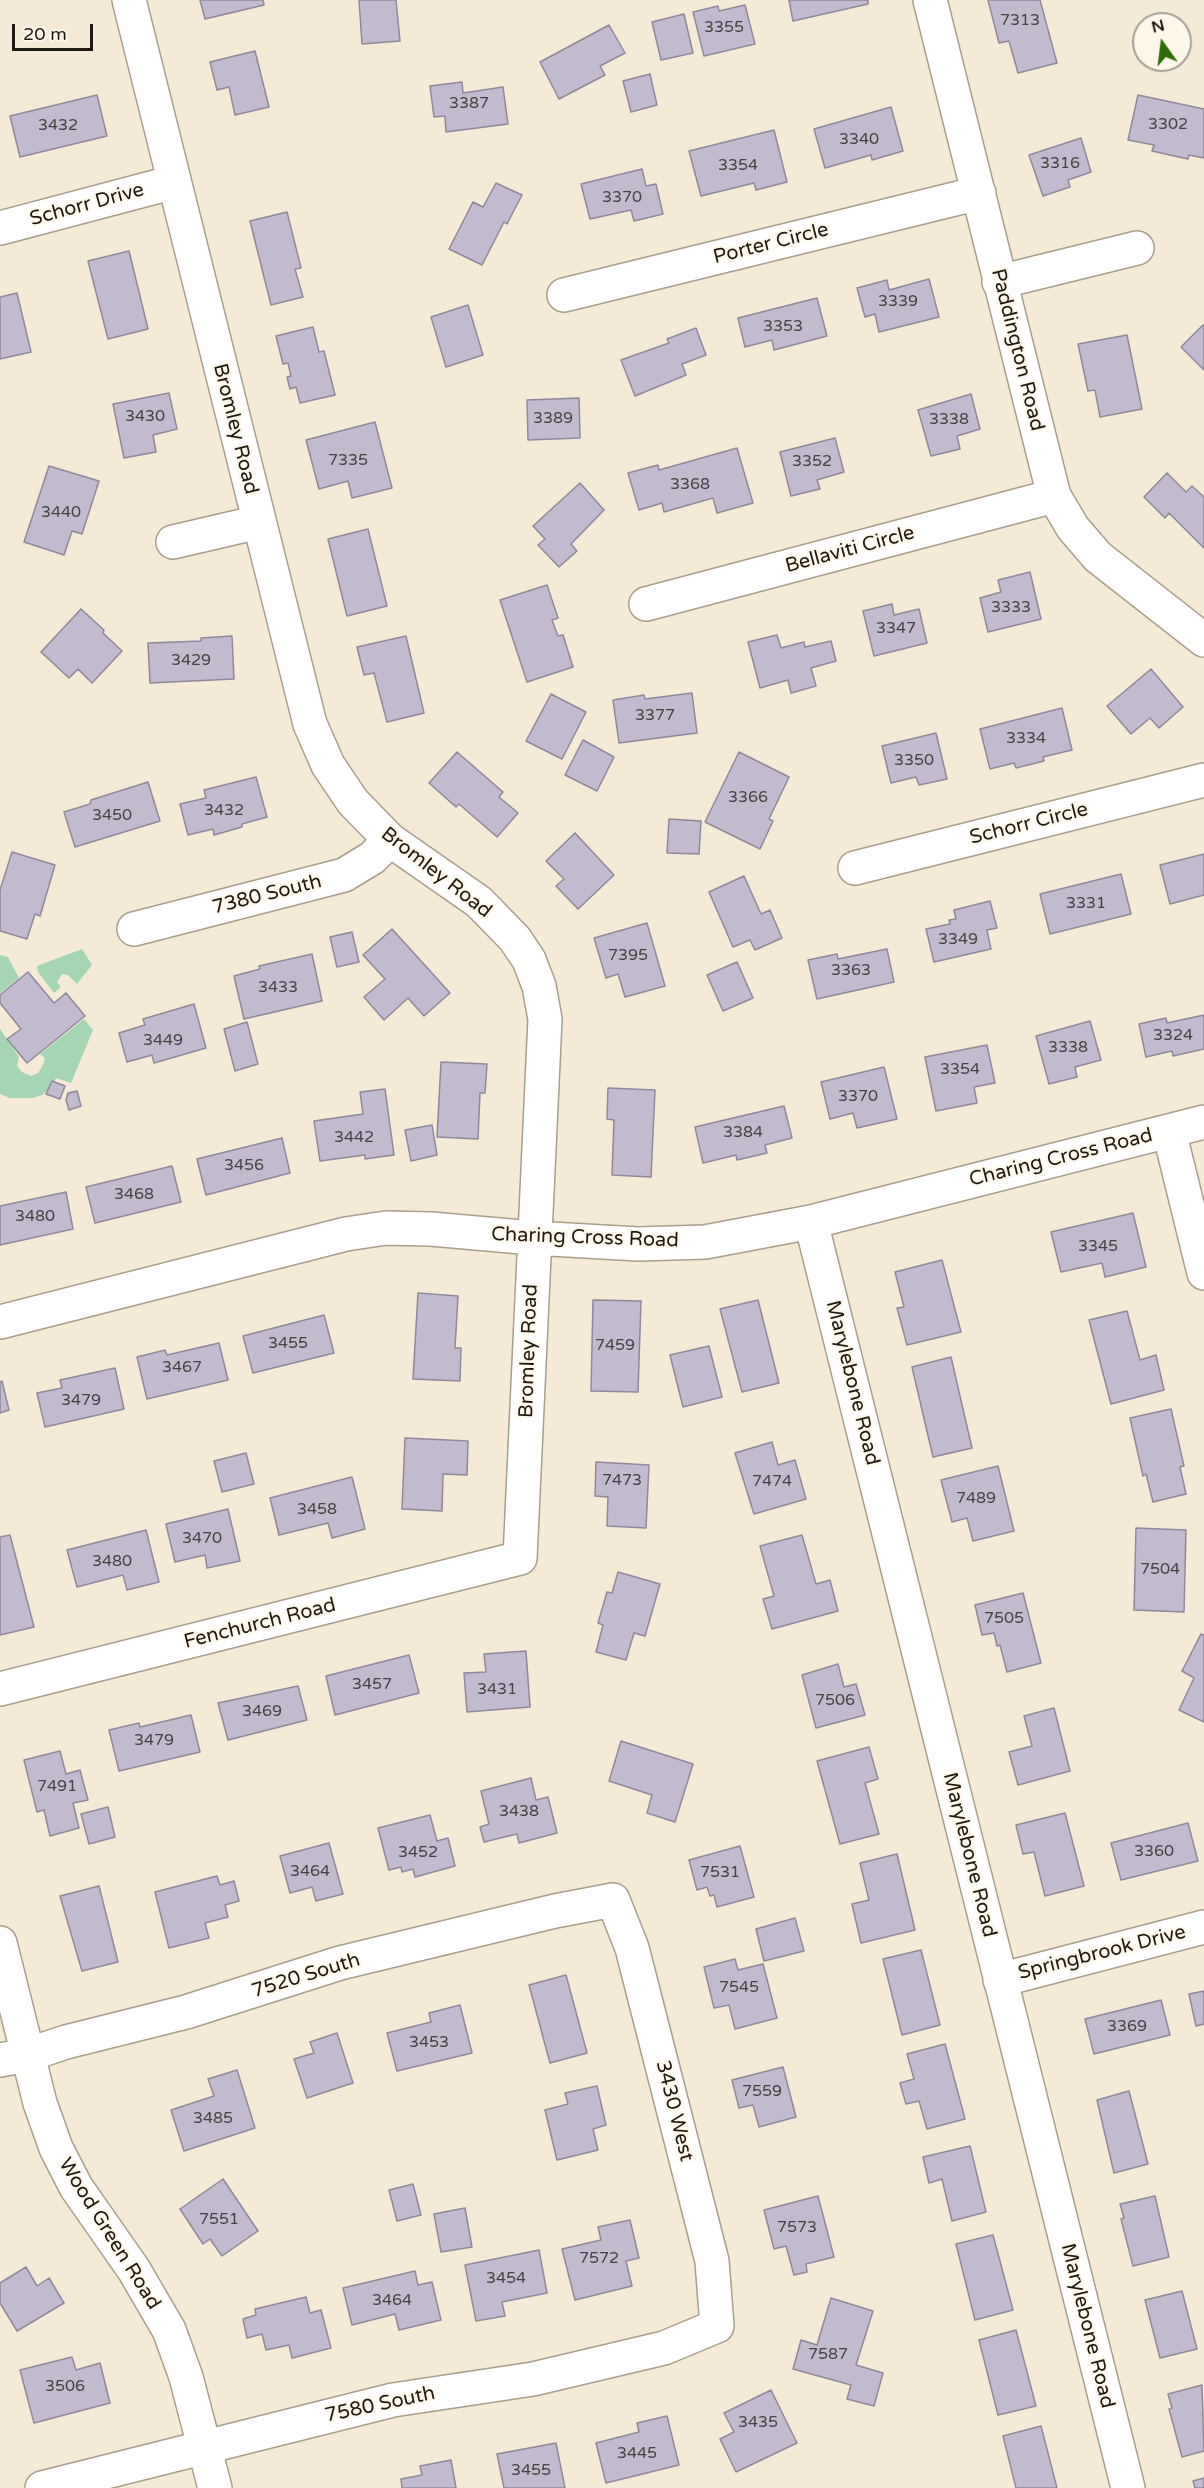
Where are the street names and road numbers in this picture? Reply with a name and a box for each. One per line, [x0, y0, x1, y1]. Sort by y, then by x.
street label: Schorr Drive [27, 178, 147, 232]
street label: Porter Circle [711, 218, 831, 270]
street label: Paddington Road [985, 266, 1049, 434]
street label: Bromley Road [207, 361, 263, 497]
street label: Bellaviti Circle [783, 521, 917, 579]
street label: Schorr Circle [967, 798, 1091, 850]
street label: Bromley Road [376, 822, 496, 924]
street label: 7380 South [210, 870, 324, 920]
street label: Charing Cross Road [967, 1124, 1155, 1192]
street label: Charing Cross Road [491, 1223, 679, 1253]
street label: Bromley Road [515, 1284, 543, 1418]
street label: Marylebone Road [820, 1298, 884, 1468]
street label: Fenchurch Road [182, 1594, 338, 1654]
street label: Marylebone Road [937, 1770, 1001, 1940]
street label: Springbrook Drive [1016, 1921, 1188, 1985]
street label: 7520 South [249, 1948, 363, 2004]
street label: 3430 West [650, 2058, 698, 2164]
street label: Wood Green Road [53, 2154, 165, 2314]
street label: Marylebone Road [1055, 2241, 1119, 2411]
street label: 7580 South [323, 2382, 437, 2428]

